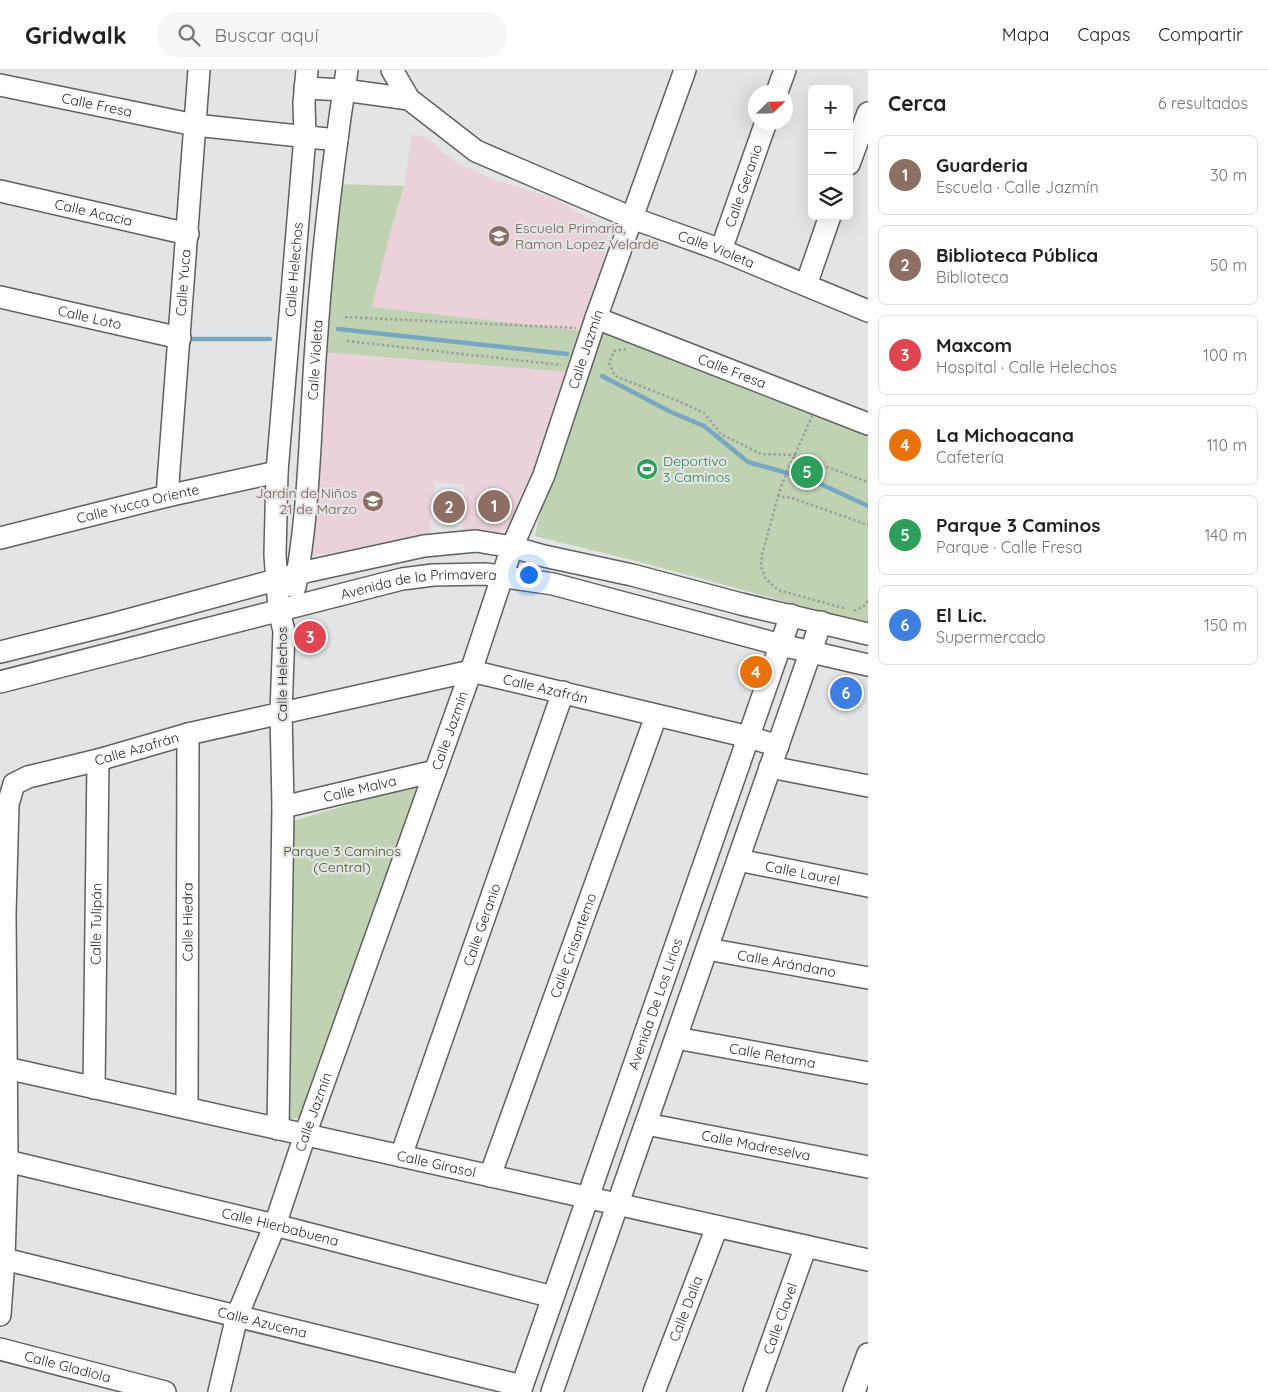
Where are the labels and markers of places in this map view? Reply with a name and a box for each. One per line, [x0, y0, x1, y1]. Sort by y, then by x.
place label: Escuela Primaria, Ramon Lopez Velarde [515, 219, 659, 253]
school or university icon: Escuela Primaria, Ramon Lopez Velarde [487, 224, 511, 248]
place label: Deportivo 3 Caminos [663, 452, 731, 486]
pin: 5 [791, 453, 823, 491]
sports icon: Deportivo 3 Caminos [635, 457, 659, 481]
place label: Jardin de Niños 21 de Marzo [256, 484, 357, 518]
pin: 1 [478, 487, 510, 525]
pin: 2 [433, 488, 465, 526]
school or university icon: Jardin de Niños 21 de Marzo [361, 489, 385, 513]
pin: 3 [294, 618, 326, 656]
pin: 4 [740, 653, 772, 691]
pin: 6 [830, 674, 862, 712]

